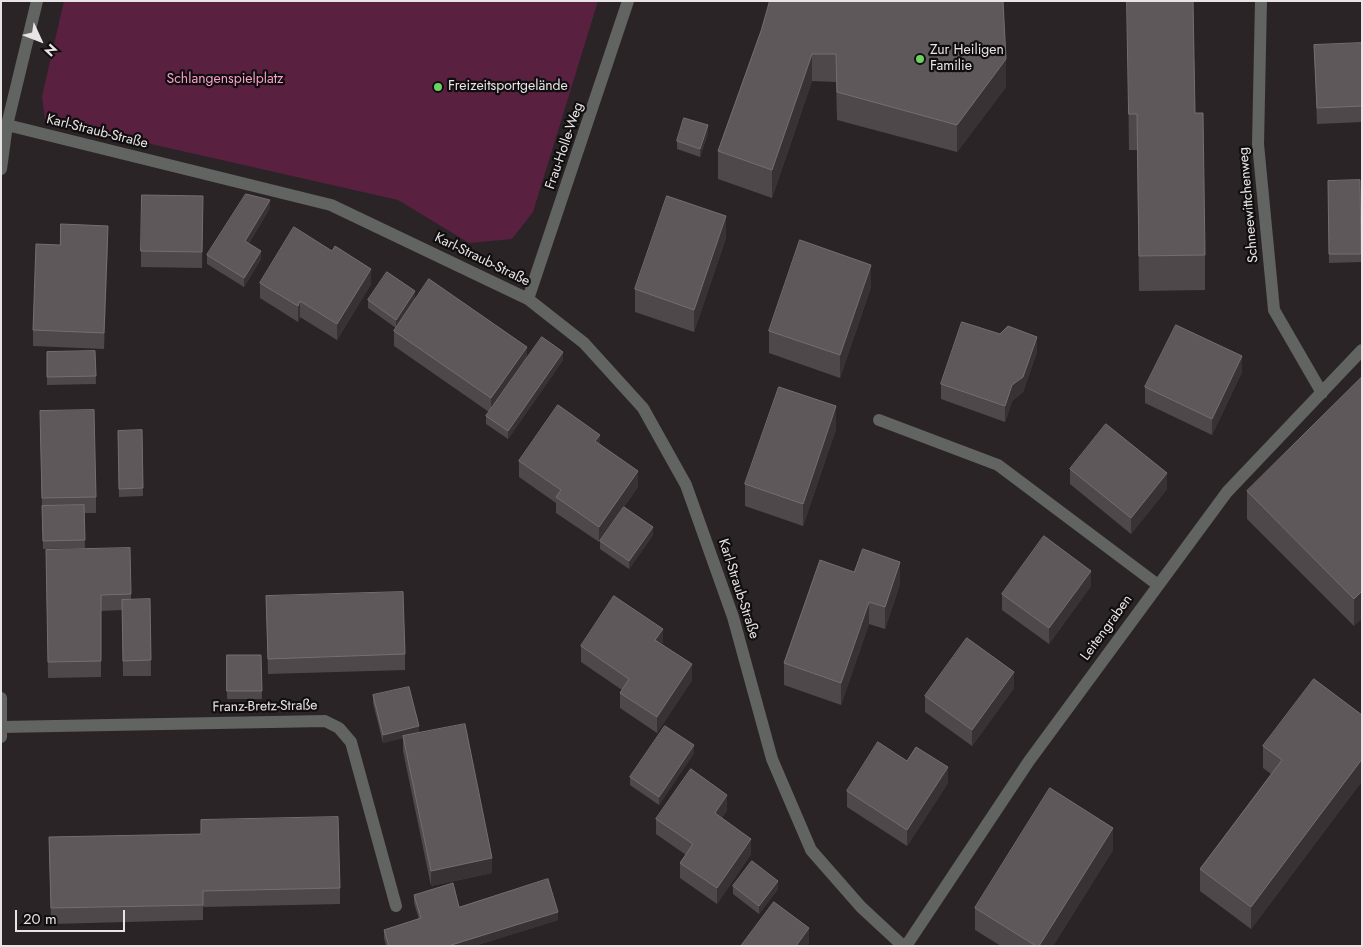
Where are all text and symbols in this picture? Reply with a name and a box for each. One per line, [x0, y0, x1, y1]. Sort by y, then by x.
north arrow [15, 15, 65, 65]
text: N [40, 39, 62, 61]
place label: Zur Heiligen Familie [930, 43, 1004, 75]
marker: Zur Heiligen Familie [914, 53, 926, 65]
park label: Schlangenspielplatz [167, 72, 283, 88]
place label: Freizeitsportgelände [448, 79, 568, 95]
marker: Freizeitsportgelände [432, 81, 444, 93]
street label: Frau-Holle-Weg [542, 100, 588, 192]
street label: Karl-Straub-Straße [44, 111, 150, 153]
street label: Schneewittchenweg [1236, 146, 1262, 264]
street label: Karl-Straub-Straße [432, 230, 532, 290]
street label: Karl-Straub-Straße [714, 537, 762, 641]
street label: Leitengraben [1078, 592, 1136, 664]
street label: Franz-Bretz-Straße [212, 698, 318, 716]
scale bar [18, 900, 128, 932]
text: 20 m [23, 908, 57, 930]

